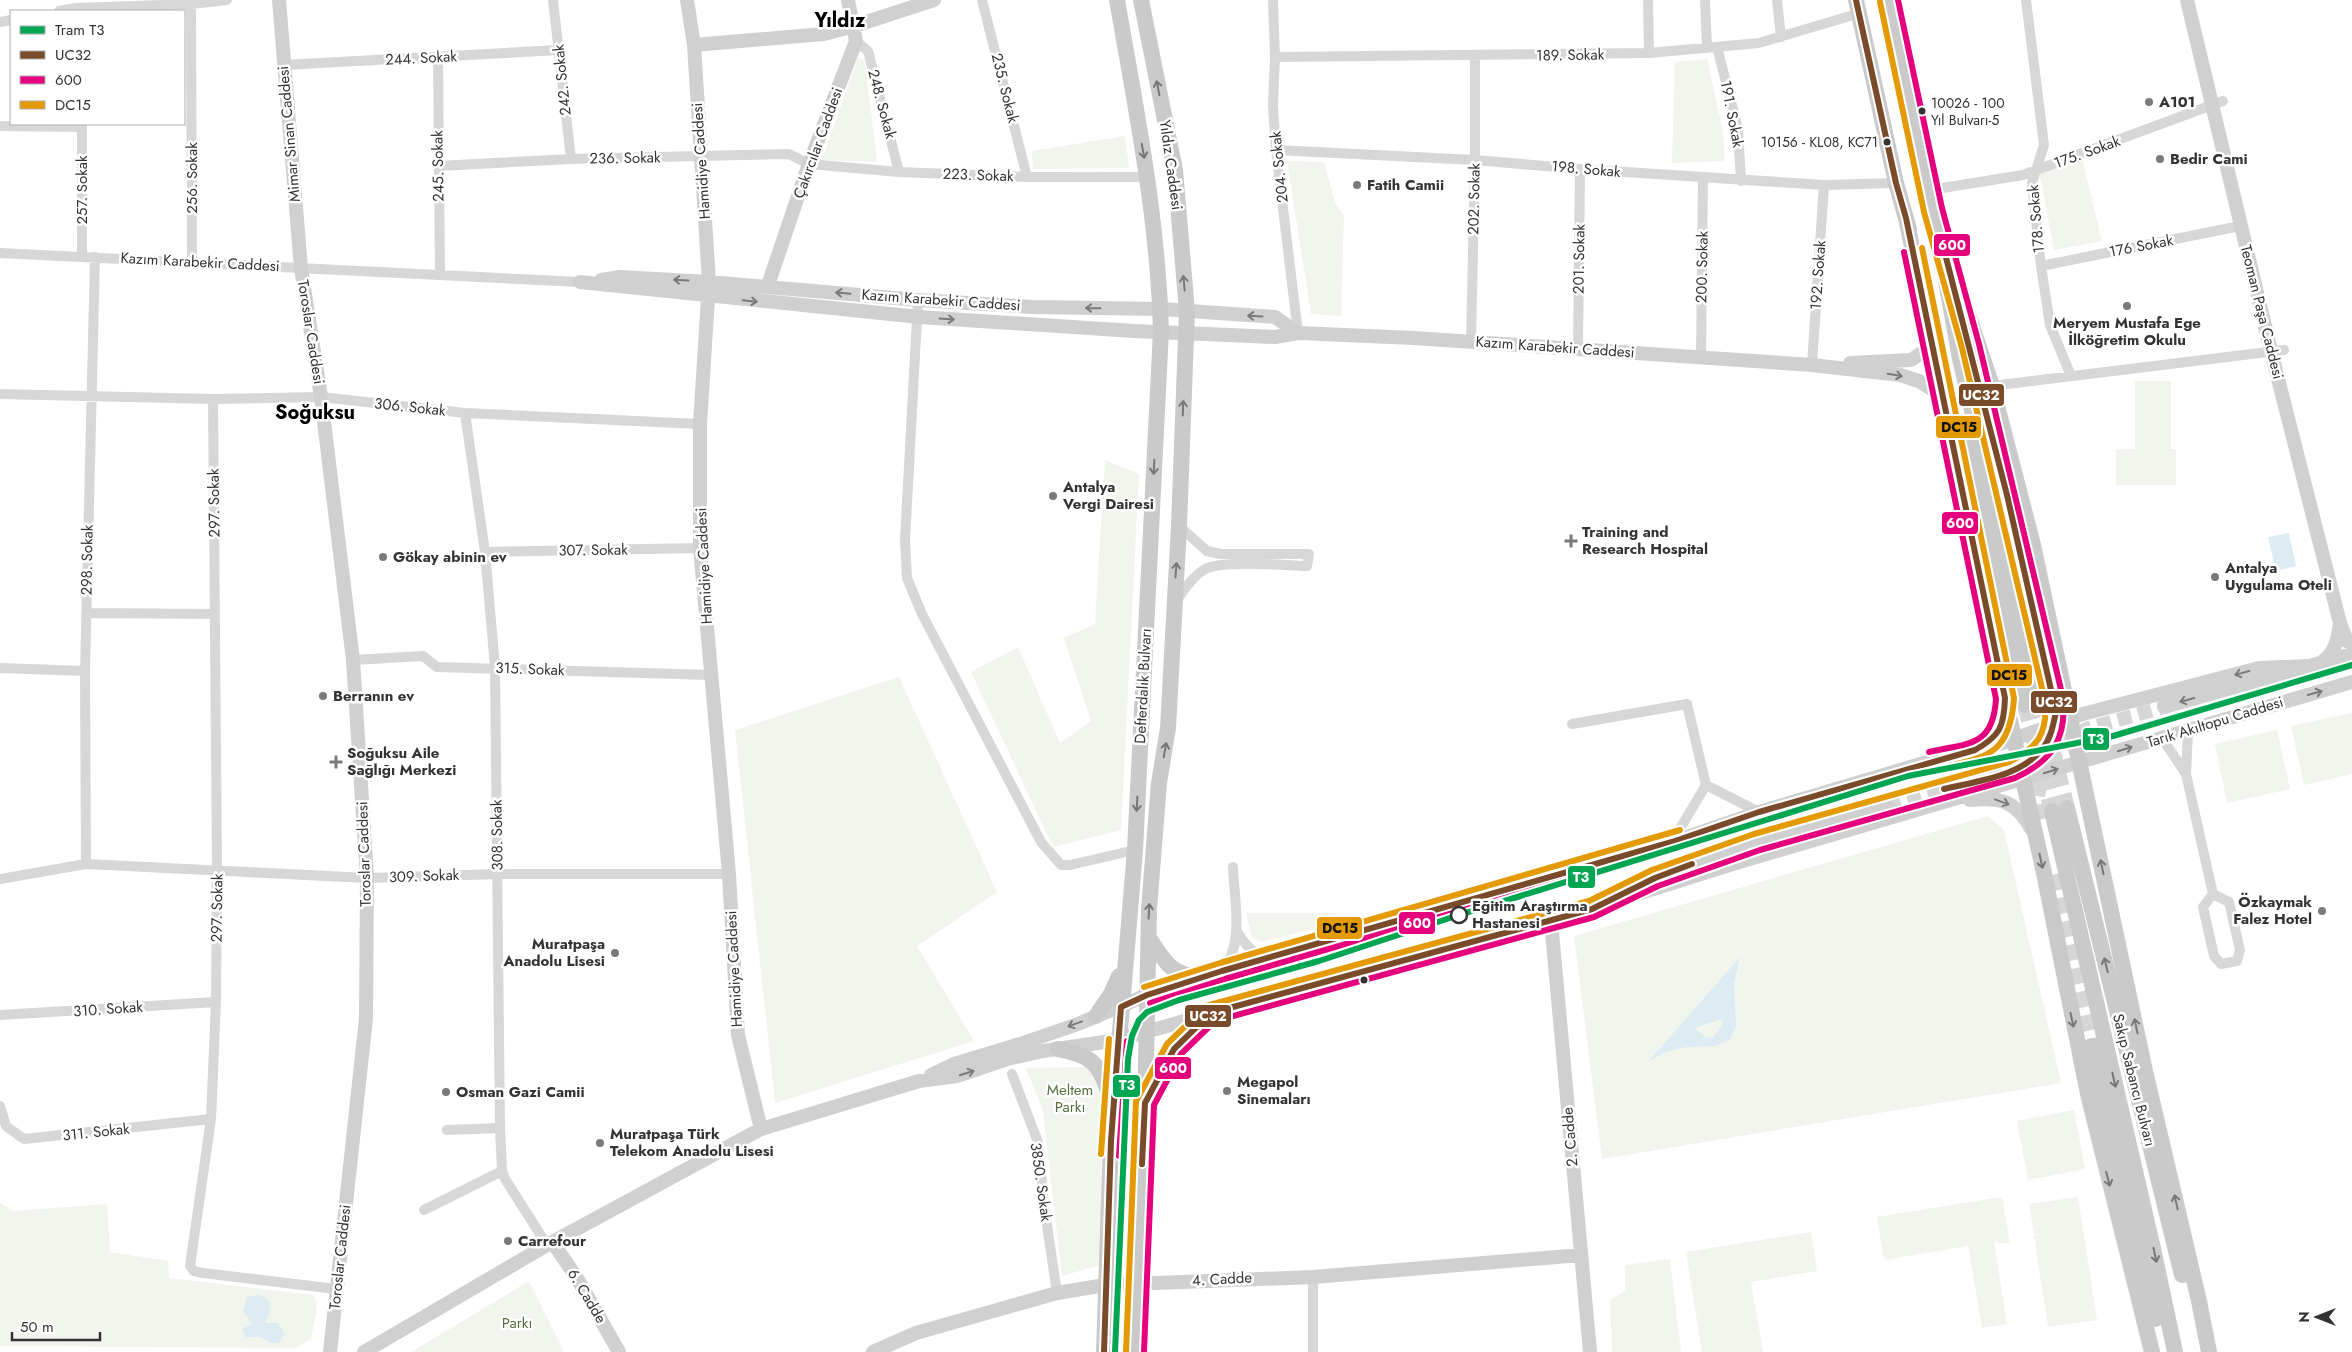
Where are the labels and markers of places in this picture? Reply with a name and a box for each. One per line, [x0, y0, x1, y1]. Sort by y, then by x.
place label: A101 [2158, 91, 2195, 113]
place label: 10026 - 100 Yıl Bulvarı-5 [1931, 93, 2005, 130]
marker: A101 [2143, 96, 2155, 108]
marker: 10026 - 100 Yıl Bulvarı-5 [1917, 106, 1927, 116]
place label: 10156 - KL08, KC71 [1761, 132, 1878, 152]
marker: 10156 - KL08, KC71 [1882, 137, 1892, 147]
place label: Bedir Cami [2170, 148, 2248, 170]
marker: Bedir Cami [2154, 153, 2166, 165]
place label: Fatih Camii [1367, 174, 1444, 196]
marker: Fatih Camii [1351, 179, 1363, 191]
marker: Meryem Mustafa Ege İlköğretim Okulu [2121, 300, 2133, 312]
place label: Meryem Mustafa Ege İlköğretim Okulu [2053, 312, 2201, 351]
place label: Antalya Vergi Dairesi [1062, 476, 1154, 515]
marker: Antalya Vergi Dairesi [1047, 490, 1059, 502]
place label: Training and Research Hospital [1582, 521, 1708, 560]
marker: Training and Research Hospital [1564, 534, 1578, 548]
place label: Gökay abinin ev [393, 546, 507, 568]
marker: Gökay abinin ev [377, 551, 389, 563]
place label: Antalya Uygulama Oteli [2224, 557, 2332, 596]
marker: Antalya Uygulama Oteli [2209, 571, 2221, 583]
place label: Berranın ev [333, 685, 414, 707]
marker: Berranın ev [317, 690, 329, 702]
place label: Soğuksu Aile Sağlığı Merkezi [347, 742, 457, 781]
marker: Soğuksu Aile Sağlığı Merkezi [329, 755, 343, 769]
place label: Özkaymak Falez Hotel [2233, 891, 2312, 930]
place label: Eğitim Araştırma Hastanesi [1472, 895, 1588, 934]
marker: Özkaymak Falez Hotel [2316, 905, 2328, 917]
marker: Eğitim Araştırma Hastanesi [1450, 906, 1468, 924]
place label: Muratpaşa Anadolu Lisesi [503, 933, 605, 972]
marker: Muratpaşa Anadolu Lisesi [609, 947, 621, 959]
unlabelled marker [1359, 975, 1369, 985]
place label: Megapol Sinemaları [1237, 1071, 1311, 1110]
place label: Osman Gazi Camii [456, 1081, 585, 1103]
marker: Megapol Sinemaları [1221, 1085, 1233, 1097]
marker: Osman Gazi Camii [440, 1086, 452, 1098]
place label: Muratpaşa Türk Telekom Anadolu Lisesi [610, 1123, 774, 1162]
marker: Muratpaşa Türk Telekom Anadolu Lisesi [594, 1137, 606, 1149]
place label: Carrefour [518, 1230, 587, 1252]
marker: Carrefour [502, 1235, 514, 1247]

